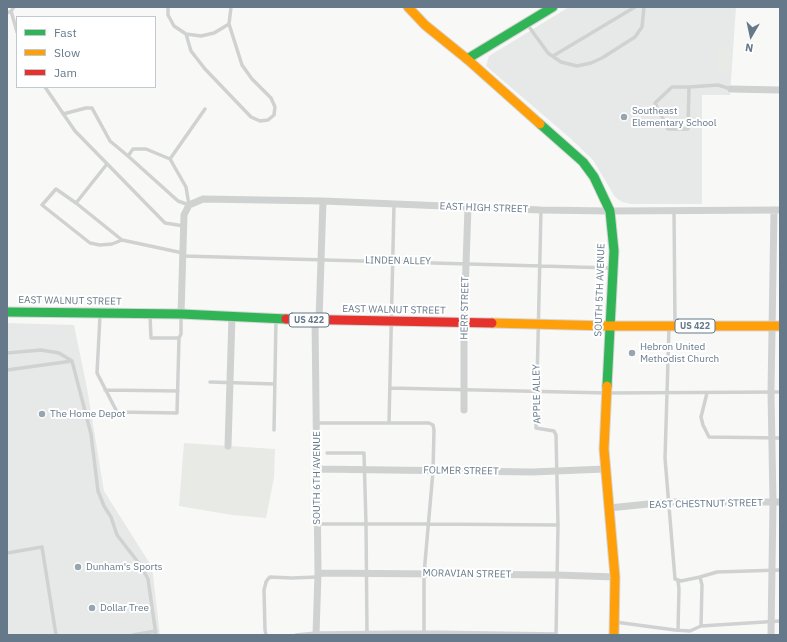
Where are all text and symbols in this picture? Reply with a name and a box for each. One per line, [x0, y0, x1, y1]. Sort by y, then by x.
legend [16, 16, 156, 88]
north arrow [731, 16, 771, 56]
text: Fast [54, 25, 77, 40]
text: N [744, 40, 754, 55]
text: Slow [54, 45, 80, 60]
text: Jam [54, 65, 77, 80]
place label: Southeast Elementary School [632, 105, 716, 128]
marker: Southeast Elementary School [619, 112, 629, 122]
street label: EAST HIGH STREET [440, 200, 528, 216]
street label: SOUTH 5TH AVENUE [592, 243, 608, 337]
street label: LINDEN ALLEY [365, 254, 431, 268]
street label: HERR STREET [458, 276, 472, 340]
street label: EAST WALNUT STREET [18, 294, 122, 308]
street label: EAST WALNUT STREET [342, 303, 446, 317]
road number: US 422 [289, 313, 329, 327]
road number: US 422 [675, 319, 715, 333]
place label: Hebron United Methodist Church [640, 341, 719, 364]
marker: Hebron United Methodist Church [627, 348, 637, 358]
street label: APPLE ALLEY [530, 364, 544, 424]
place label: The Home Depot [50, 408, 126, 420]
marker: The Home Depot [37, 409, 47, 419]
street label: SOUTH 6TH AVENUE [311, 431, 323, 525]
street label: FOLMER STREET [423, 464, 499, 478]
street label: EAST CHESTNUT STREET [649, 497, 763, 511]
place label: Dunham's Sports [86, 561, 163, 573]
marker: Dunham's Sports [73, 562, 83, 572]
street label: MORAVIAN STREET [423, 567, 511, 581]
place label: Dollar Tree [100, 602, 149, 614]
marker: Dollar Tree [87, 603, 97, 613]

